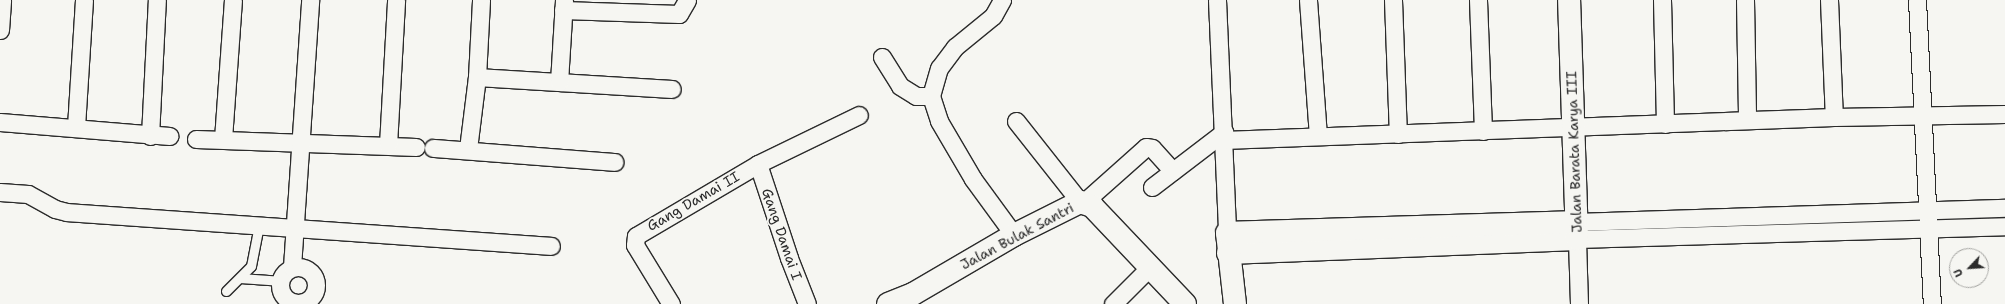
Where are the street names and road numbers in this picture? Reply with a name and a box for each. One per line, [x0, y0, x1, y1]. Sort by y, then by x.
street label: Jalan Barata Karya III [1563, 71, 1585, 233]
street label: Gang Damai II [644, 168, 742, 234]
street label: Gang Damai I [758, 186, 806, 282]
street label: Jalan Bulak Santri [957, 199, 1077, 273]

